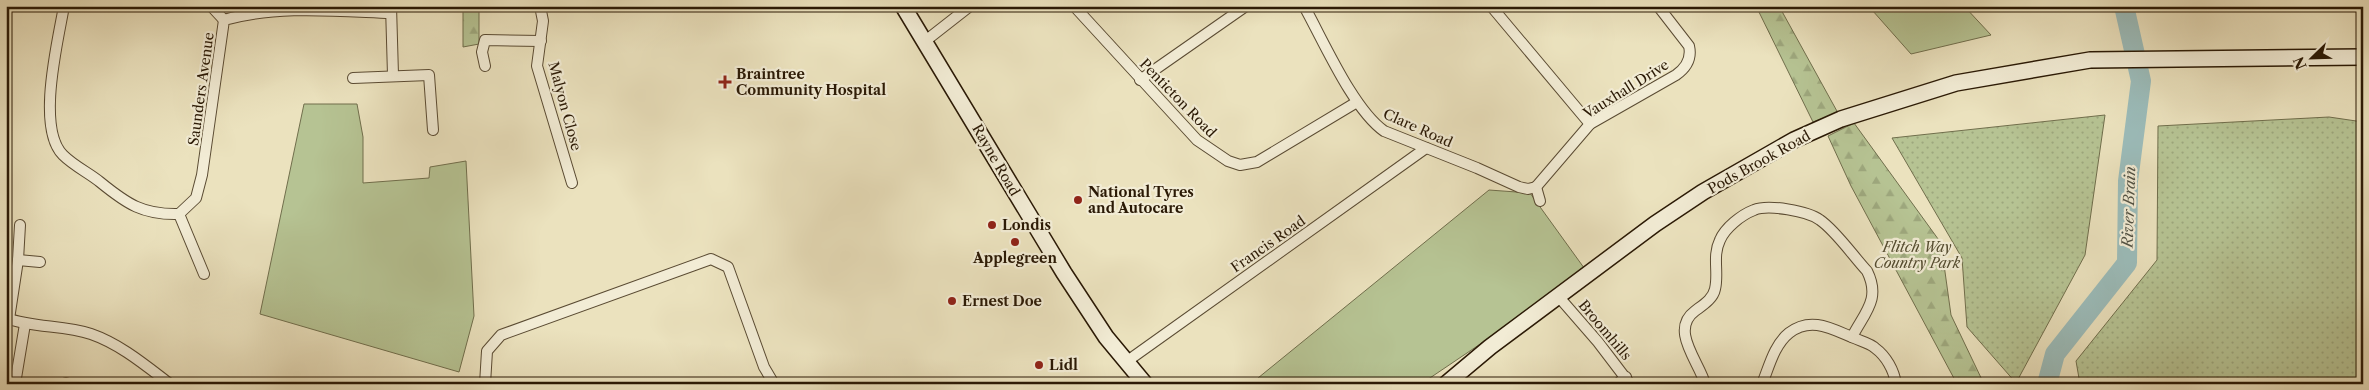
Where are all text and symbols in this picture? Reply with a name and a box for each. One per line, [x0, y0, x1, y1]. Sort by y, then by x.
street label: Saunders Avenue [184, 31, 218, 147]
north arrow [2286, 32, 2336, 82]
text: N [2289, 54, 2311, 72]
street label: Penticton Road [1136, 55, 1220, 142]
street label: Vauxhall Drive [1579, 55, 1672, 123]
street label: Malyon Close [544, 60, 586, 153]
place label: Braintree Community Hospital [736, 65, 886, 99]
marker: Braintree Community Hospital [718, 75, 732, 89]
street label: Clare Road [1380, 105, 1456, 152]
street label: Rayne Road [968, 121, 1024, 200]
street label: Pods Brook Road [1705, 126, 1814, 198]
water label: River Brain [2118, 166, 2139, 249]
place label: National Tyres and Autocare [1088, 183, 1194, 217]
marker: National Tyres and Autocare [1072, 194, 1084, 206]
street label: Francis Road [1227, 211, 1309, 276]
place label: Londis [1002, 216, 1051, 234]
marker: Londis [986, 219, 998, 231]
marker: Applegreen [1009, 236, 1021, 248]
park label: Flitch Way Country Park [1874, 238, 1961, 272]
place label: Applegreen [972, 249, 1057, 267]
place label: Ernest Doe [962, 292, 1042, 310]
marker: Ernest Doe [946, 295, 958, 307]
street label: Broomhills [1575, 296, 1635, 364]
place label: Lidl [1049, 356, 1078, 374]
marker: Lidl [1033, 359, 1045, 371]

